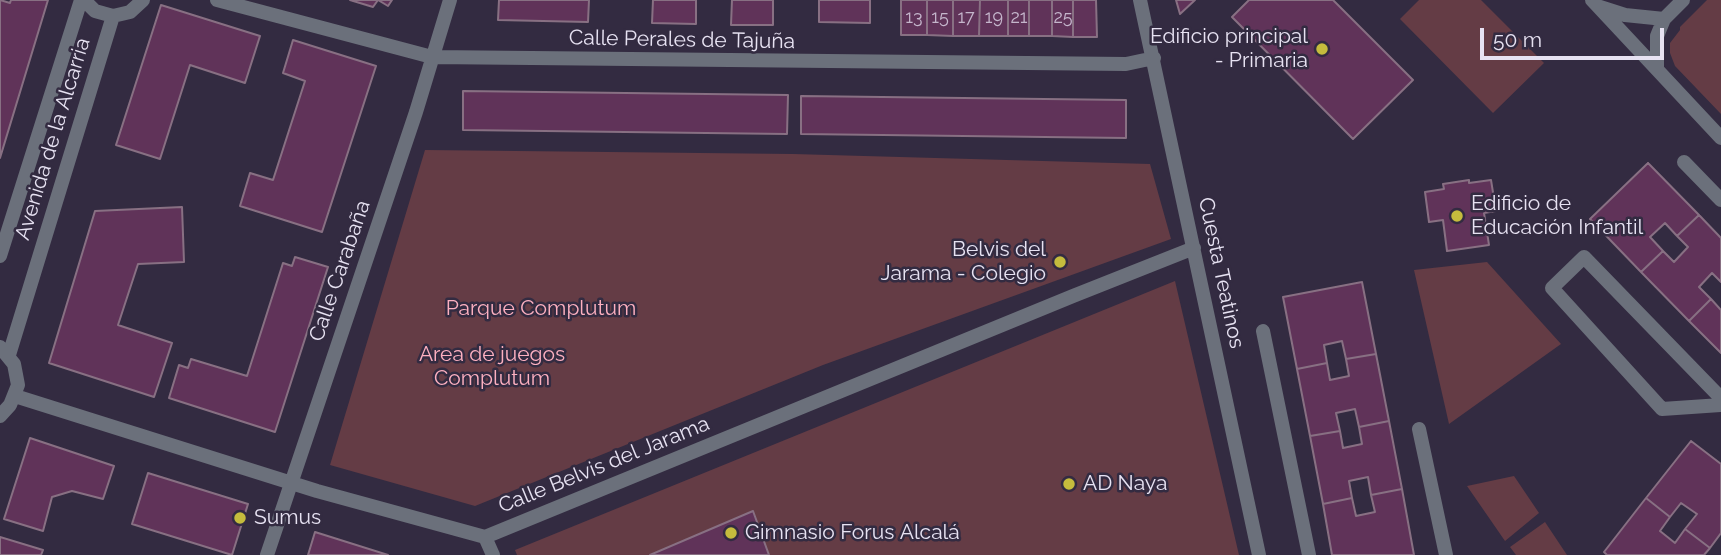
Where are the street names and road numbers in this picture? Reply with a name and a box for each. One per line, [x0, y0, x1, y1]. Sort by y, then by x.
street label: Calle Perales de Tajuña [569, 25, 795, 55]
street label: Avenida de la Alcarria [10, 35, 96, 243]
street label: Cuesta Teatinos [1193, 195, 1249, 351]
street label: Calle Carabaña [304, 197, 376, 345]
street label: Calle Belvis del Jarama [495, 411, 713, 519]

